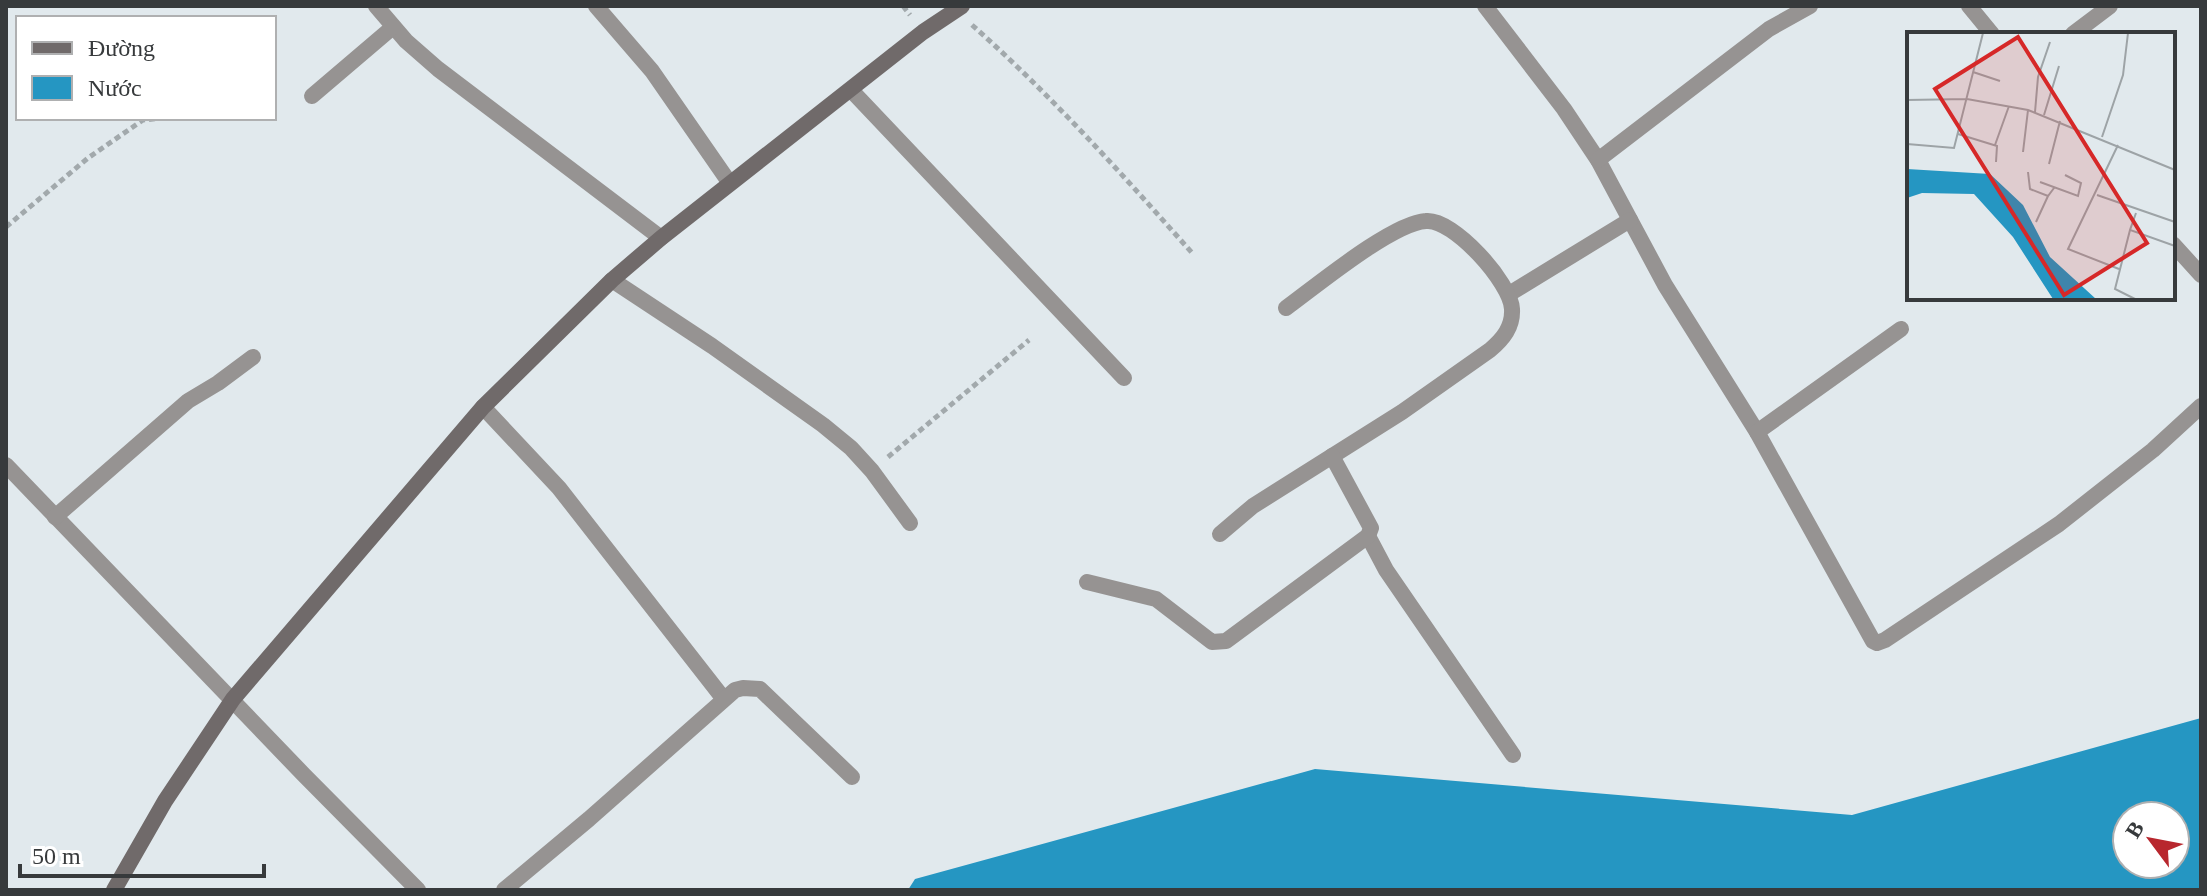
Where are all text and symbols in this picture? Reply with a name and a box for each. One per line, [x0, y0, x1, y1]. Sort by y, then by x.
legend [16, 16, 276, 120]
inset map [1907, 32, 2175, 300]
text: Đường [88, 35, 155, 61]
text: Nước [88, 75, 142, 101]
north arrow [2111, 800, 2191, 880]
text: B [2120, 817, 2149, 843]
scale bar [20, 828, 264, 878]
text: 50 m [32, 843, 81, 869]

